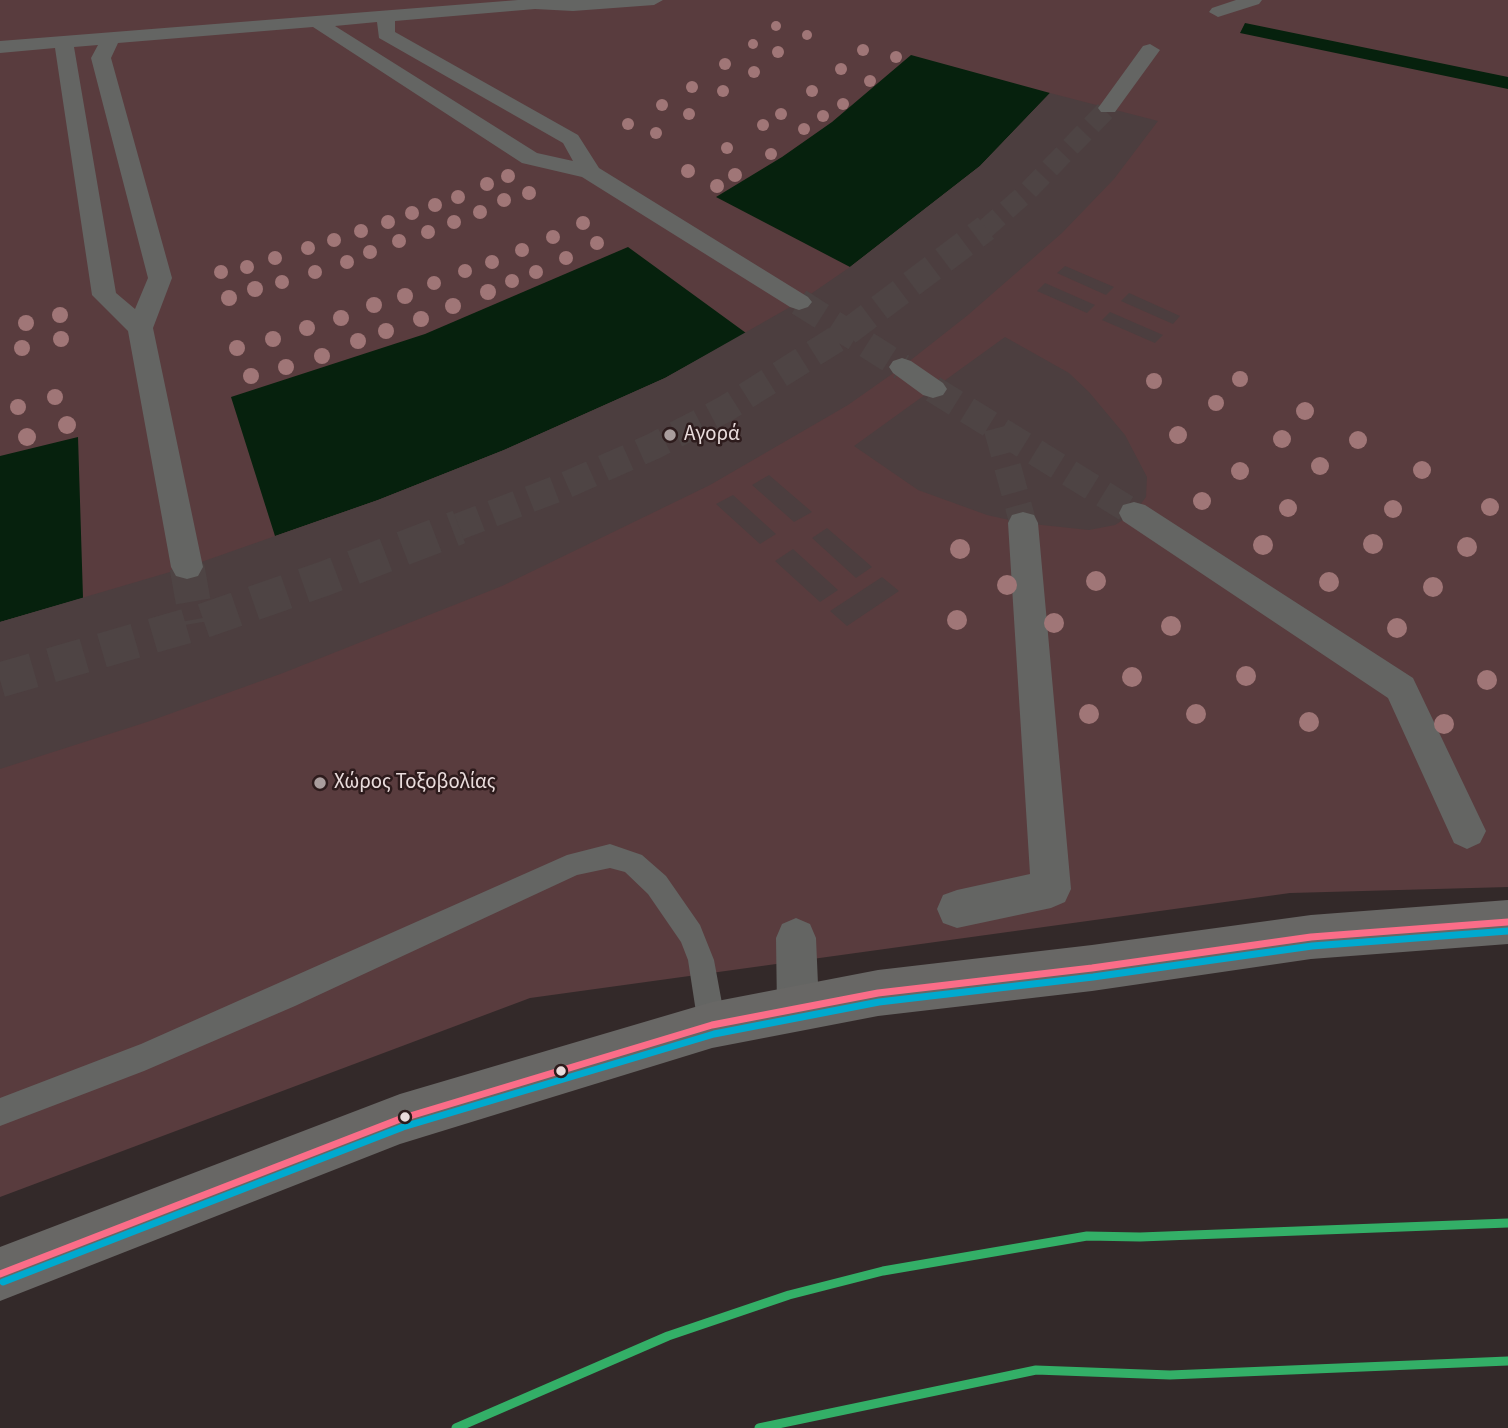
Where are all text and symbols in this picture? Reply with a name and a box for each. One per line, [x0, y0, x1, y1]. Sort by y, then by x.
place label: Αγορά [684, 422, 740, 448]
marker: Αγορά [662, 427, 678, 443]
place label: Χώρος Τοξοβολίας [334, 770, 496, 796]
marker: Χώρος Τοξοβολίας [312, 775, 328, 791]
unlabelled marker [554, 1064, 568, 1078]
unlabelled marker [398, 1110, 412, 1124]

